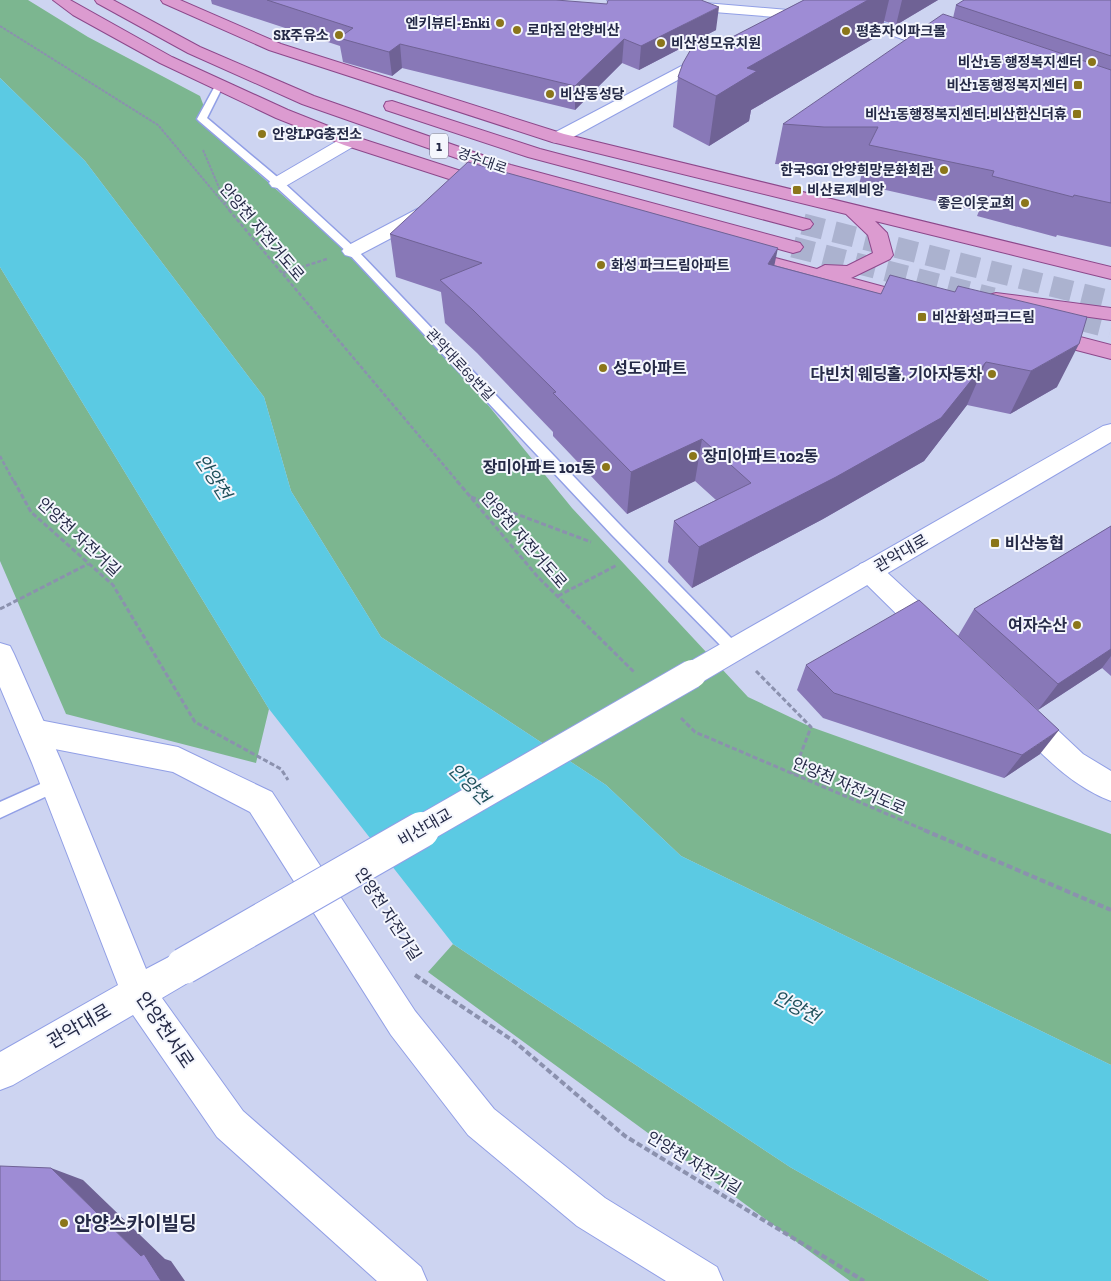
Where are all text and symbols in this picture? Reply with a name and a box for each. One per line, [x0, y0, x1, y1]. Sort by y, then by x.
place label: 엔키뷰티-Enki [405, 15, 490, 32]
marker: 엔키뷰티-Enki [494, 17, 506, 29]
place label: 로마짐 안양비산 [527, 22, 620, 39]
place label: 평촌자이파크몰 [856, 23, 946, 40]
marker: 로마짐 안양비산 [511, 24, 523, 36]
marker: 평촌자이파크몰 [840, 25, 852, 37]
place label: SK주유소 [273, 27, 329, 44]
marker: SK주유소 [333, 29, 345, 41]
place label: 비산성모유치원 [671, 35, 761, 52]
marker: 비산성모유치원 [655, 37, 667, 49]
place label: 비산1동 행정복지센터 [958, 54, 1082, 71]
marker: 비산1동 행정복지센터 [1086, 56, 1098, 68]
place label: 비산1동행정복지센터 [946, 77, 1068, 94]
marker: 비산1동행정복지센터 [1072, 79, 1084, 91]
place label: 비산동성당 [560, 86, 625, 103]
marker: 비산동성당 [544, 88, 556, 100]
place label: 비산1동행정복지센터.비산한신더휴 [865, 106, 1067, 123]
marker: 비산1동행정복지센터.비산한신더휴 [1071, 108, 1083, 120]
place label: 안양LPG충전소 [272, 126, 362, 143]
marker: 안양LPG충전소 [256, 128, 268, 140]
road number: 1 [430, 134, 448, 158]
street label: 경수대로 [455, 145, 509, 177]
place label: 한국SGI 안양희망문화회관 [780, 162, 934, 179]
marker: 한국SGI 안양희망문화회관 [938, 164, 950, 176]
street label: 안양천 자전거도로 [216, 179, 308, 285]
place label: 비산로제비앙 [807, 182, 884, 199]
marker: 비산로제비앙 [791, 184, 803, 196]
place label: 좋은이웃교회 [938, 195, 1015, 212]
marker: 좋은이웃교회 [1019, 197, 1031, 209]
place label: 화성 파크드림아파트 [611, 257, 730, 274]
marker: 화성 파크드림아파트 [595, 259, 607, 271]
place label: 비산화성파크드림 [932, 309, 1035, 326]
marker: 비산화성파크드림 [916, 311, 928, 323]
street label: 관악대로69번길 [422, 326, 498, 404]
place label: 성도아파트 [613, 359, 687, 378]
marker: 성도아파트 [597, 362, 609, 374]
place label: 다빈치 웨딩홀, 기아자동차 [811, 365, 982, 384]
marker: 다빈치 웨딩홀, 기아자동차 [986, 368, 998, 380]
place label: 장미아파트 102동 [703, 447, 819, 466]
water label: 안양천 [190, 450, 237, 506]
marker: 장미아파트 102동 [687, 450, 699, 462]
place label: 장미아파트 101동 [483, 458, 596, 477]
marker: 장미아파트 101동 [600, 461, 612, 473]
street label: 안양천 자전거도로 [477, 488, 571, 592]
street label: 안양천 자전거길 [34, 494, 124, 580]
street label: 관악대로 [871, 530, 931, 576]
place label: 비산농협 [1005, 534, 1064, 553]
marker: 비산농협 [989, 537, 1001, 549]
place label: 여자수산 [1008, 616, 1067, 635]
marker: 여자수산 [1071, 619, 1083, 631]
street label: 안양천 자전거도로 [789, 754, 909, 819]
water label: 안양천 [444, 759, 496, 811]
street label: 비산대교 [395, 804, 455, 850]
street label: 안양천 자전거길 [351, 864, 425, 964]
water label: 안양천 [769, 986, 825, 1030]
street label: 안양천서로 [131, 987, 199, 1073]
street label: 관악대로 [43, 999, 115, 1053]
street label: 안양천 자전거길 [643, 1127, 745, 1199]
place label: 안양스카이빌딩 [74, 1212, 196, 1235]
marker: 안양스카이빌딩 [58, 1217, 70, 1229]

